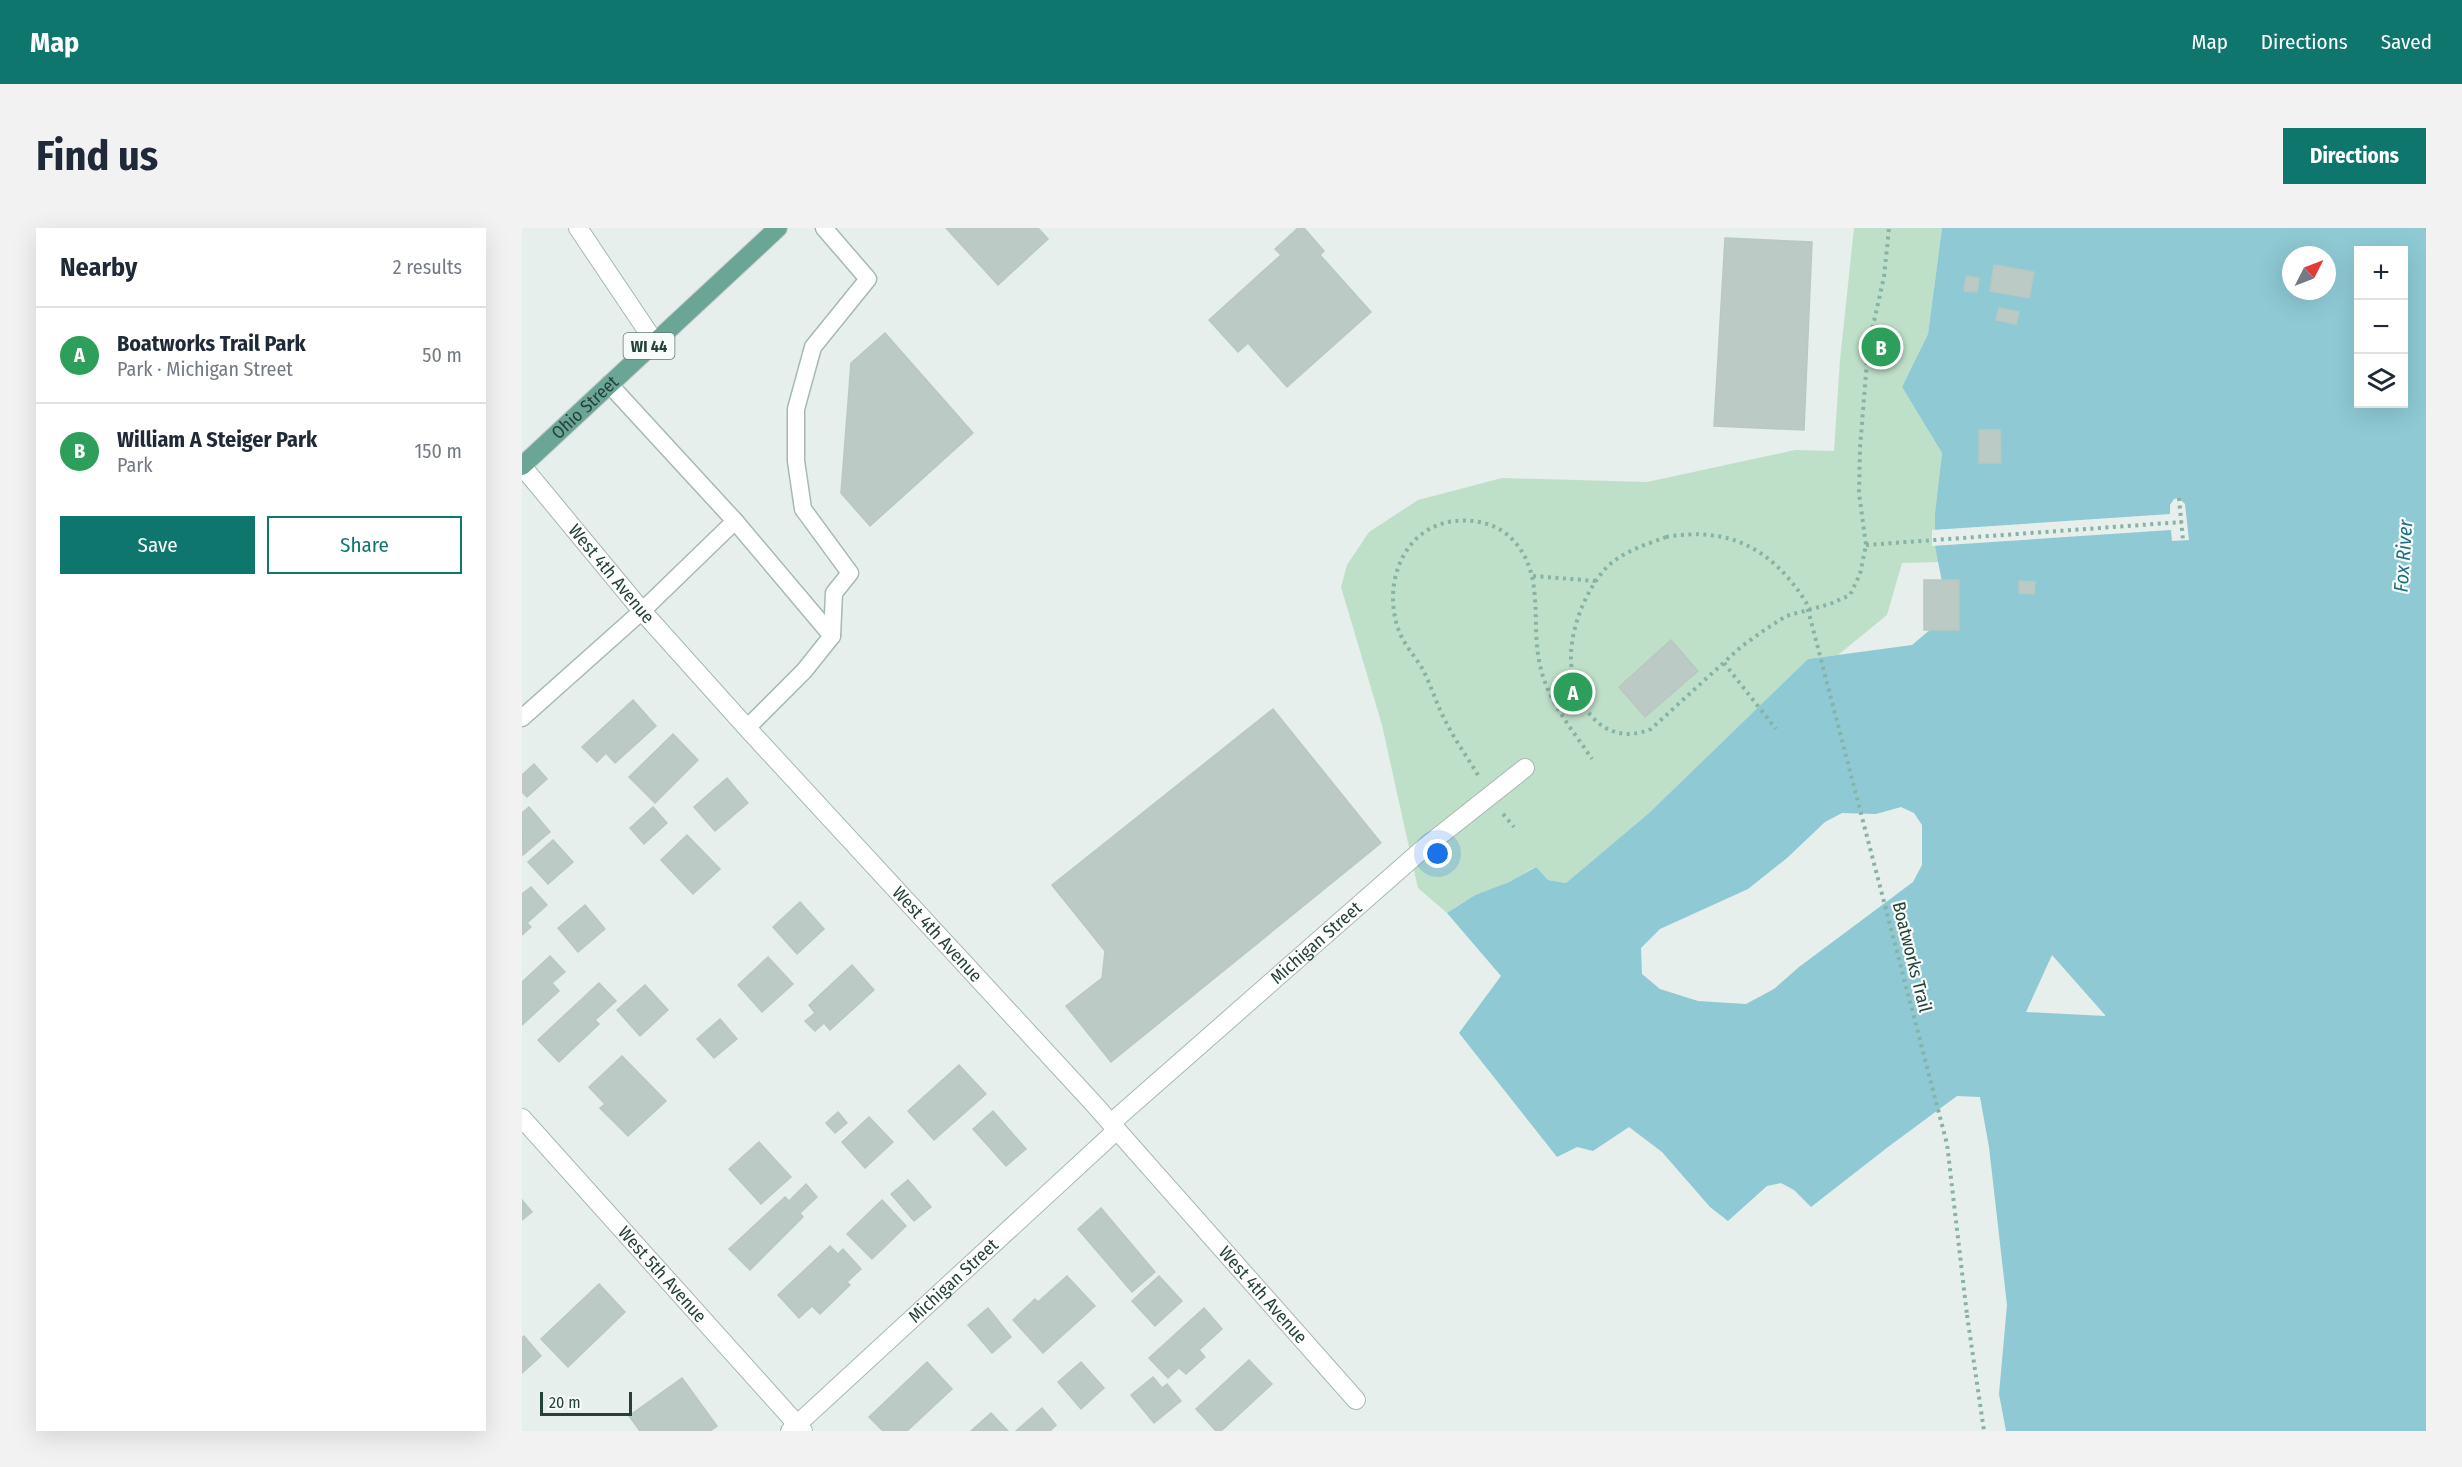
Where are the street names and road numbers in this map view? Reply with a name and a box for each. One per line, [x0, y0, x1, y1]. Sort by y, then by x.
road number: WI 44 [624, 333, 674, 359]
street label: Ohio Street [547, 371, 623, 444]
street label: West 4th Avenue [564, 520, 659, 628]
street label: West 4th Avenue [888, 882, 987, 987]
street label: Michigan Street [1266, 897, 1366, 989]
street label: Boatworks Trail [1888, 899, 1936, 1015]
street label: West 5th Avenue [613, 1222, 711, 1327]
street label: Michigan Street [904, 1234, 1003, 1327]
street label: West 4th Avenue [1214, 1242, 1312, 1348]

